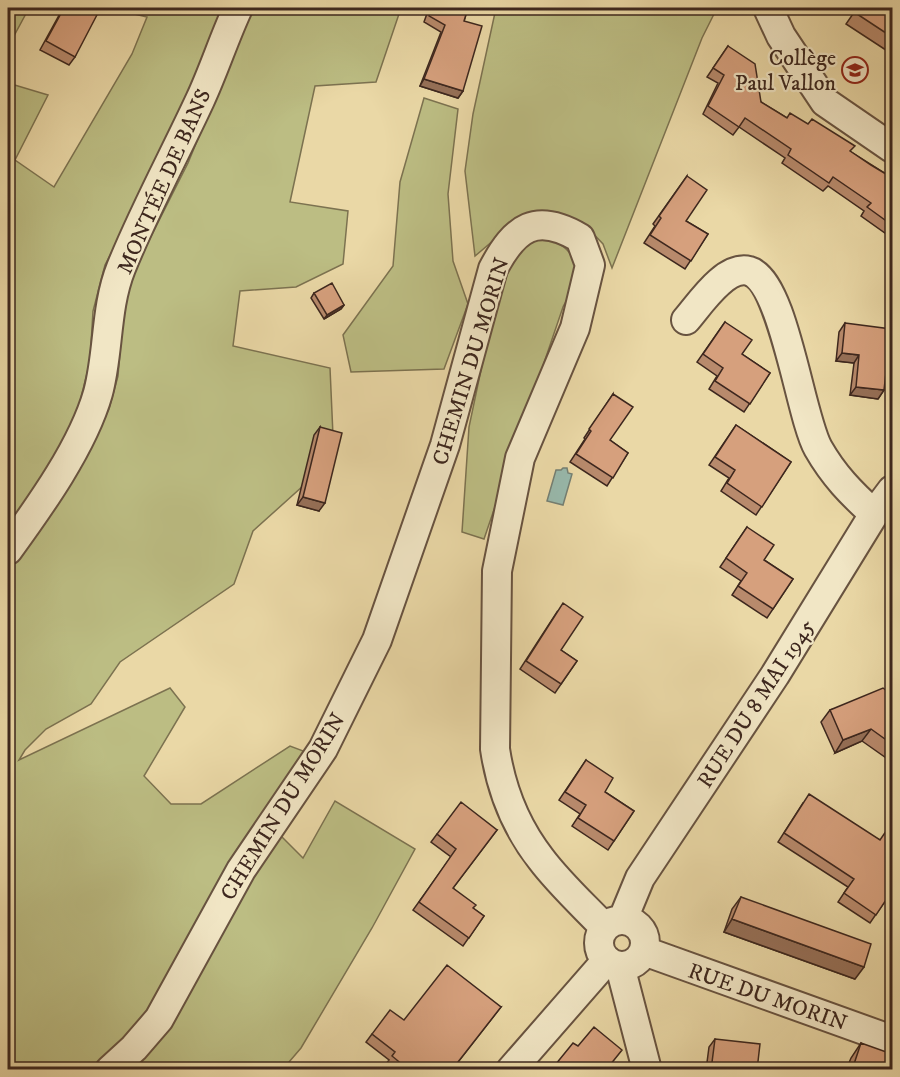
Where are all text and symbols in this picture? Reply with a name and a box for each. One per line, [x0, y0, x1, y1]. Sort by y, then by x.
place label: Collège Paul Vallon [735, 45, 836, 97]
school or university icon: Collège Paul Vallon [840, 55, 870, 85]
street label: MONTÉE DE BANS [111, 85, 217, 278]
street label: CHEMIN DU MORIN [427, 254, 516, 469]
street label: RUE DU 8 MAI 1945 [692, 614, 821, 793]
street label: CHEMIN DU MORIN [215, 708, 352, 905]
street label: RUE DU MORIN [684, 958, 851, 1037]

